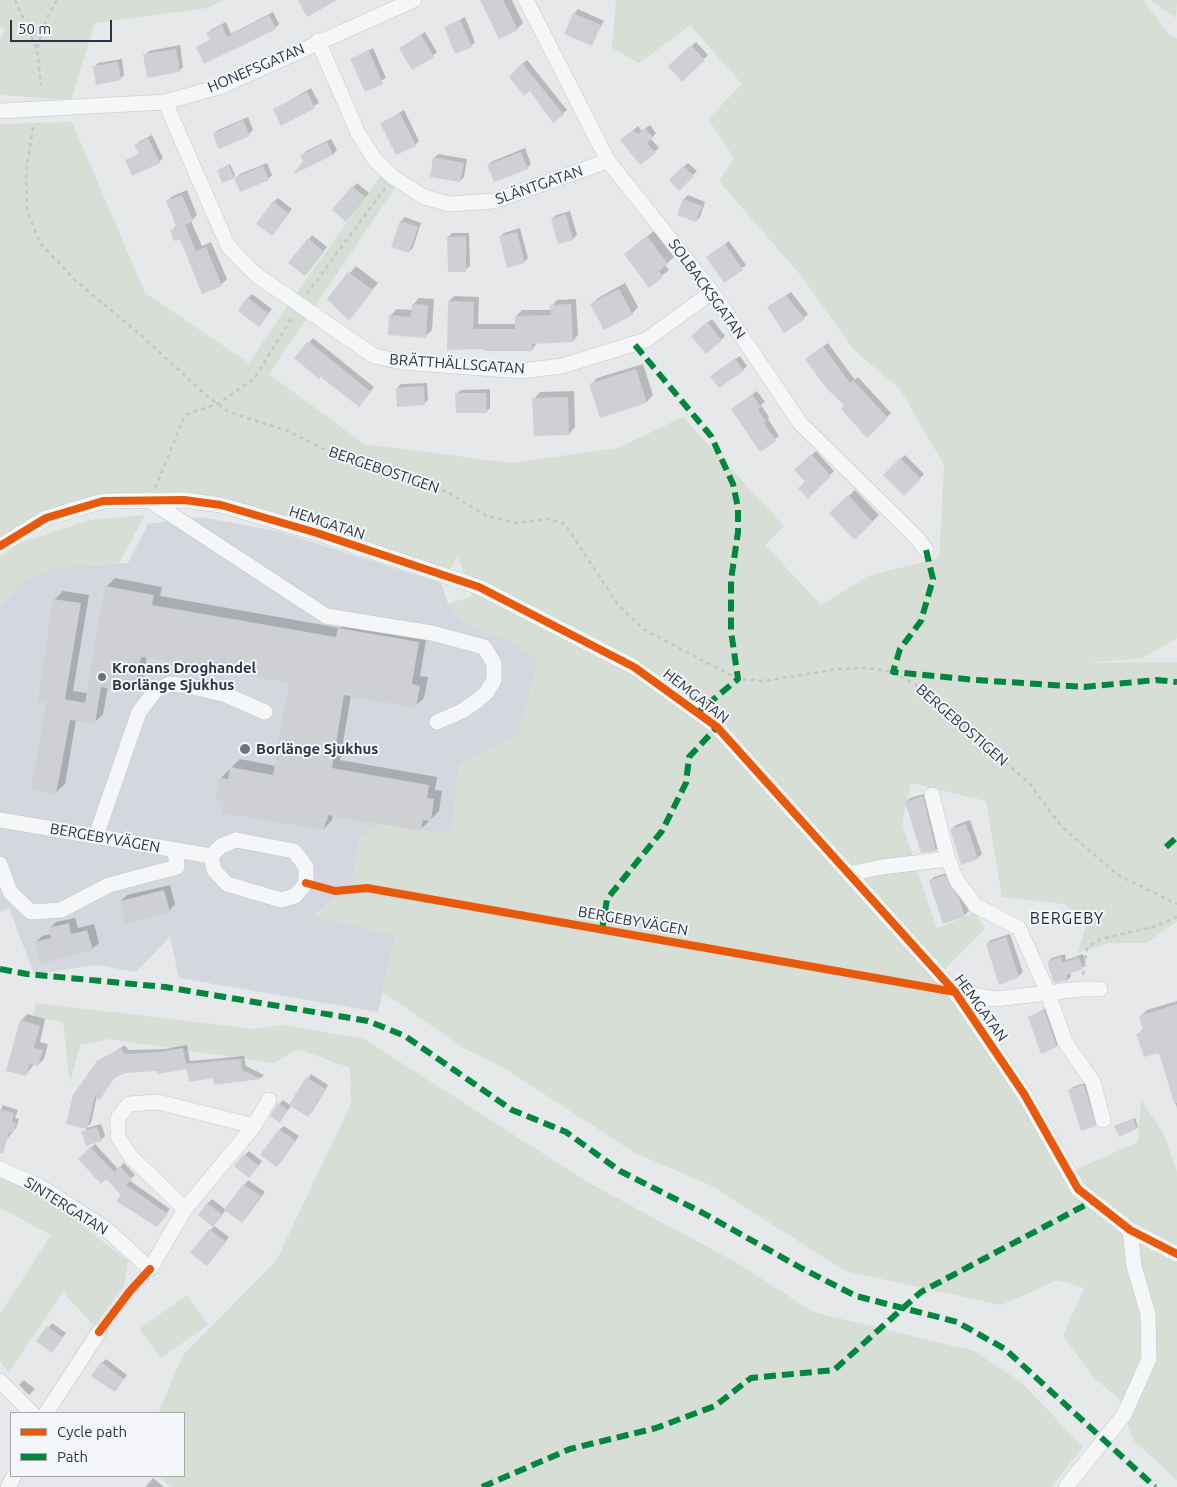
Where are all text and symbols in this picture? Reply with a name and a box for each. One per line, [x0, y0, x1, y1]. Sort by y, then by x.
scale bar [12, 10, 115, 42]
text: 50 m [18, 20, 51, 37]
street label: HONEFSGATAN [205, 39, 307, 97]
street label: SLÄNTGATAN [493, 162, 585, 208]
street label: SOLBACKSGATAN [665, 235, 749, 343]
street label: BRÄTTHÄLLSGATAN [389, 350, 525, 378]
street label: BERGEBOSTIGEN [326, 443, 442, 497]
street label: HEMGATAN [287, 502, 367, 544]
place label: Kronans Droghandel Borlänge Sjukhus [112, 659, 256, 694]
street label: HEMGATAN [659, 665, 733, 727]
marker: Kronans Droghandel Borlänge Sjukhus [96, 671, 108, 683]
street label: BERGEBOSTIGEN [912, 680, 1012, 770]
place label: Borlänge Sjukhus [256, 740, 378, 758]
marker: Borlänge Sjukhus [238, 742, 252, 756]
street label: BERGEBYVÄGEN [49, 819, 161, 857]
street label: BERGEBYVÄGEN [577, 902, 689, 940]
district label: BERGEBY [1029, 909, 1105, 929]
street label: HEMGATAN [951, 971, 1011, 1045]
street label: SINTERGATAN [21, 1173, 111, 1239]
legend [10, 1412, 185, 1477]
text: Cycle path [57, 1423, 127, 1440]
text: Path [57, 1448, 88, 1465]

